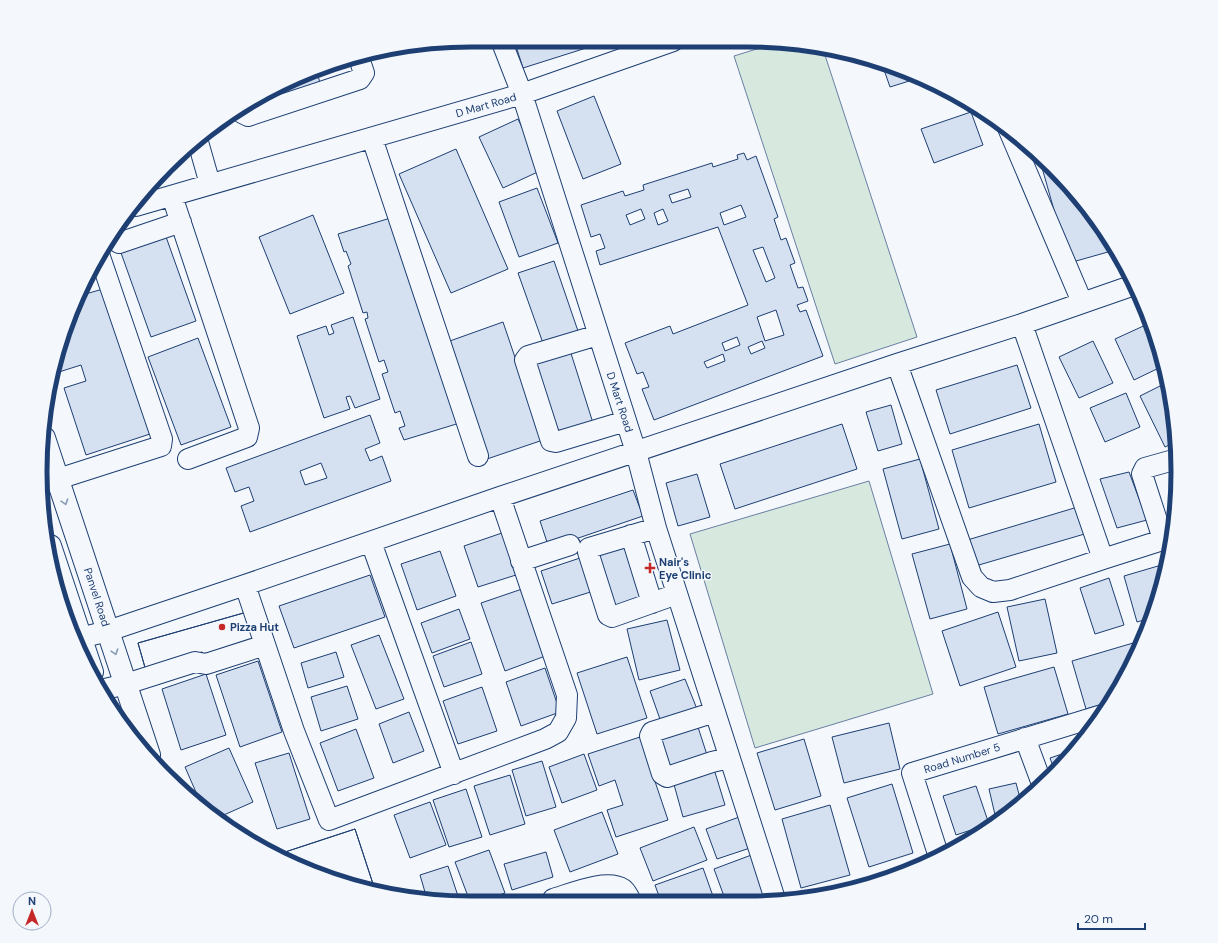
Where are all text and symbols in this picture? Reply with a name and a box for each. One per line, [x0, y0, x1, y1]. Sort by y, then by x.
street label: D Mart Road [454, 90, 518, 120]
street label: D Mart Road [604, 370, 636, 434]
one-way arrow [61, 498, 69, 505]
place label: Nair's Eye Clinic [659, 555, 712, 582]
marker: Nair's Eye Clinic [644, 562, 656, 574]
street label: Panvel Road [81, 566, 113, 628]
place label: Pizza Hut [230, 620, 279, 634]
marker: Pizza Hut [217, 622, 227, 632]
one-way arrow [110, 648, 119, 655]
street label: Road Number 5 [922, 740, 1002, 776]
north arrow [12, 891, 52, 931]
text: N [28, 894, 36, 908]
scale bar [1078, 905, 1145, 931]
text: 20 m [1084, 911, 1113, 927]

